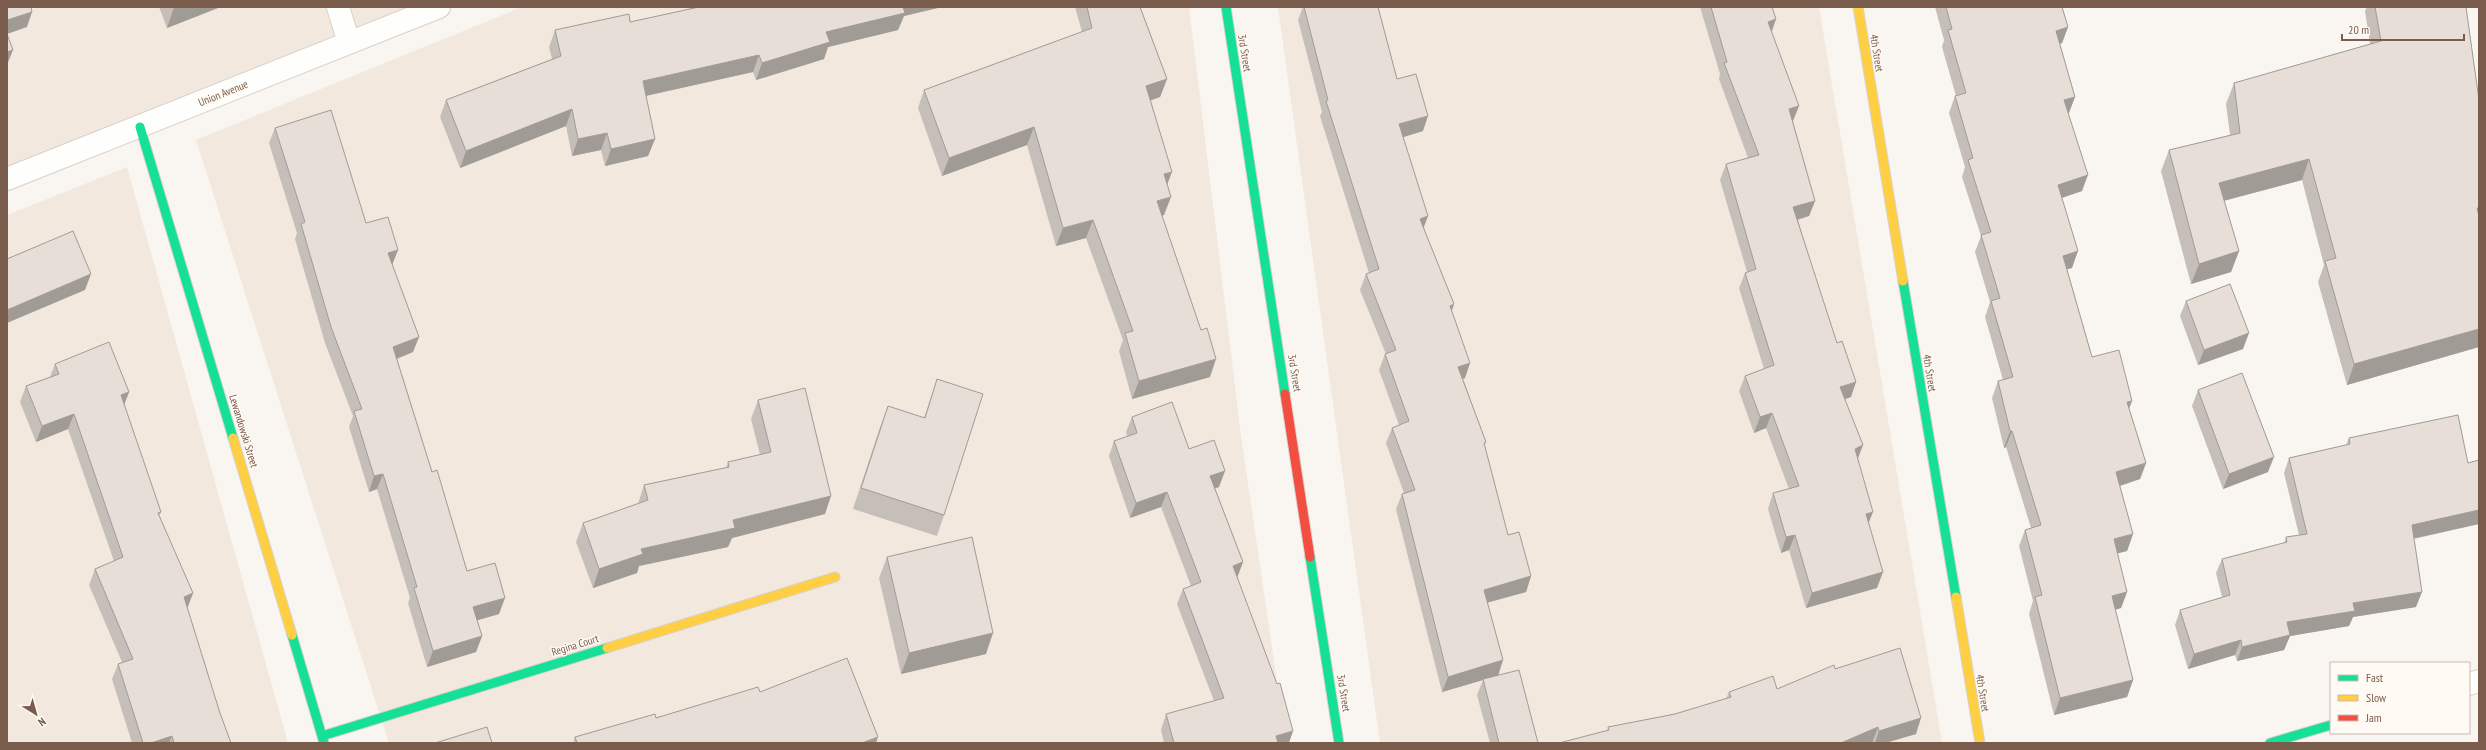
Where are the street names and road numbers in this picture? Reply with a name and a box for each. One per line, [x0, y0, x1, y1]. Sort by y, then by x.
street label: 3rd Street [1235, 33, 1255, 73]
street label: 4th Street [1867, 33, 1887, 73]
street label: Union Avenue [196, 77, 250, 109]
street label: 3rd Street [1285, 353, 1305, 393]
street label: 4th Street [1920, 353, 1940, 393]
street label: Lewandowski Street [226, 393, 262, 469]
street label: Regina Court [550, 631, 600, 659]
street label: 3rd Street [1334, 673, 1354, 713]
street label: 4th Street [1973, 673, 1993, 713]

